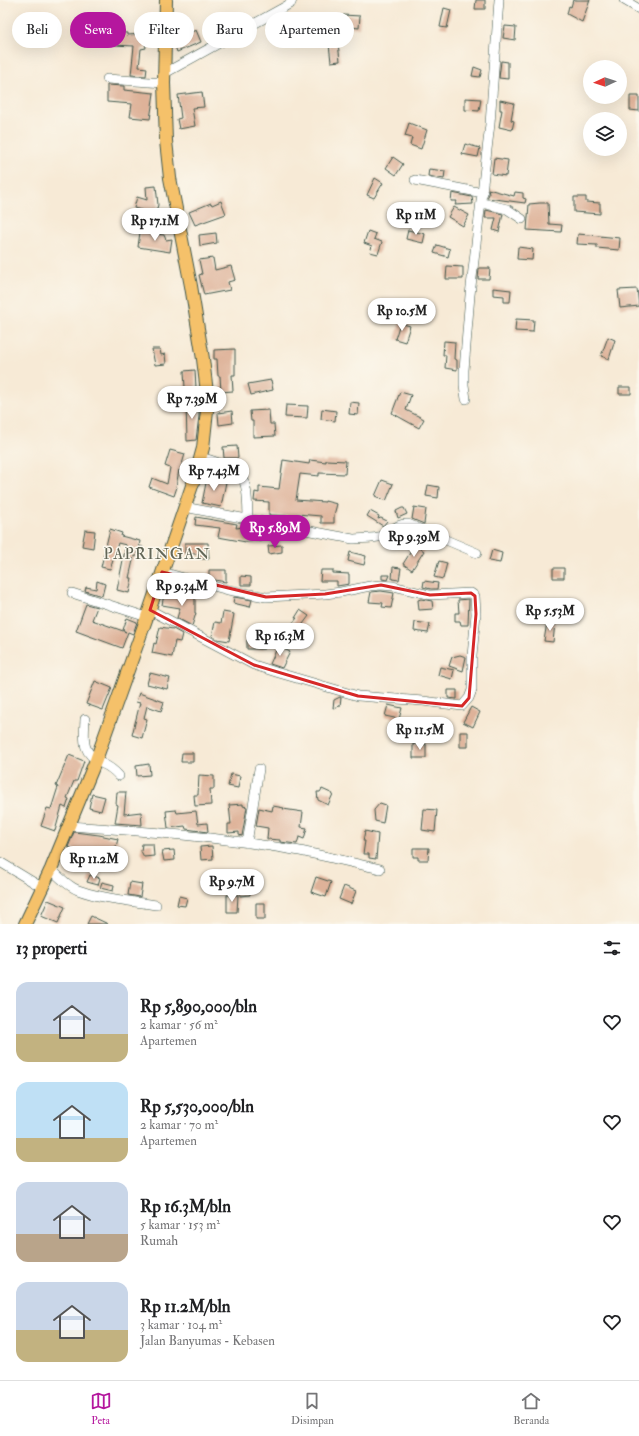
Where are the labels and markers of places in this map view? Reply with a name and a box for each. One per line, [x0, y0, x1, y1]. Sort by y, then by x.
pin: Rp 11M [383, 202, 449, 236]
pin: Rp 17.1M [114, 208, 196, 242]
pin: Rp 10.5M [361, 298, 443, 332]
pin: Rp 7.39M [151, 386, 233, 420]
pin: Rp 7.43M [173, 458, 255, 492]
pin: Rp 5.89M [234, 515, 316, 549]
pin: Rp 9.39M [373, 524, 455, 558]
pin: Rp 9.34M [141, 573, 223, 607]
pin: Rp 5.53M [509, 598, 591, 632]
pin: Rp 16.3M [239, 623, 321, 657]
pin: Rp 11.5M [379, 717, 461, 751]
pin: Rp 11.2M [53, 846, 135, 880]
pin: Rp 9.7M [195, 869, 269, 903]

